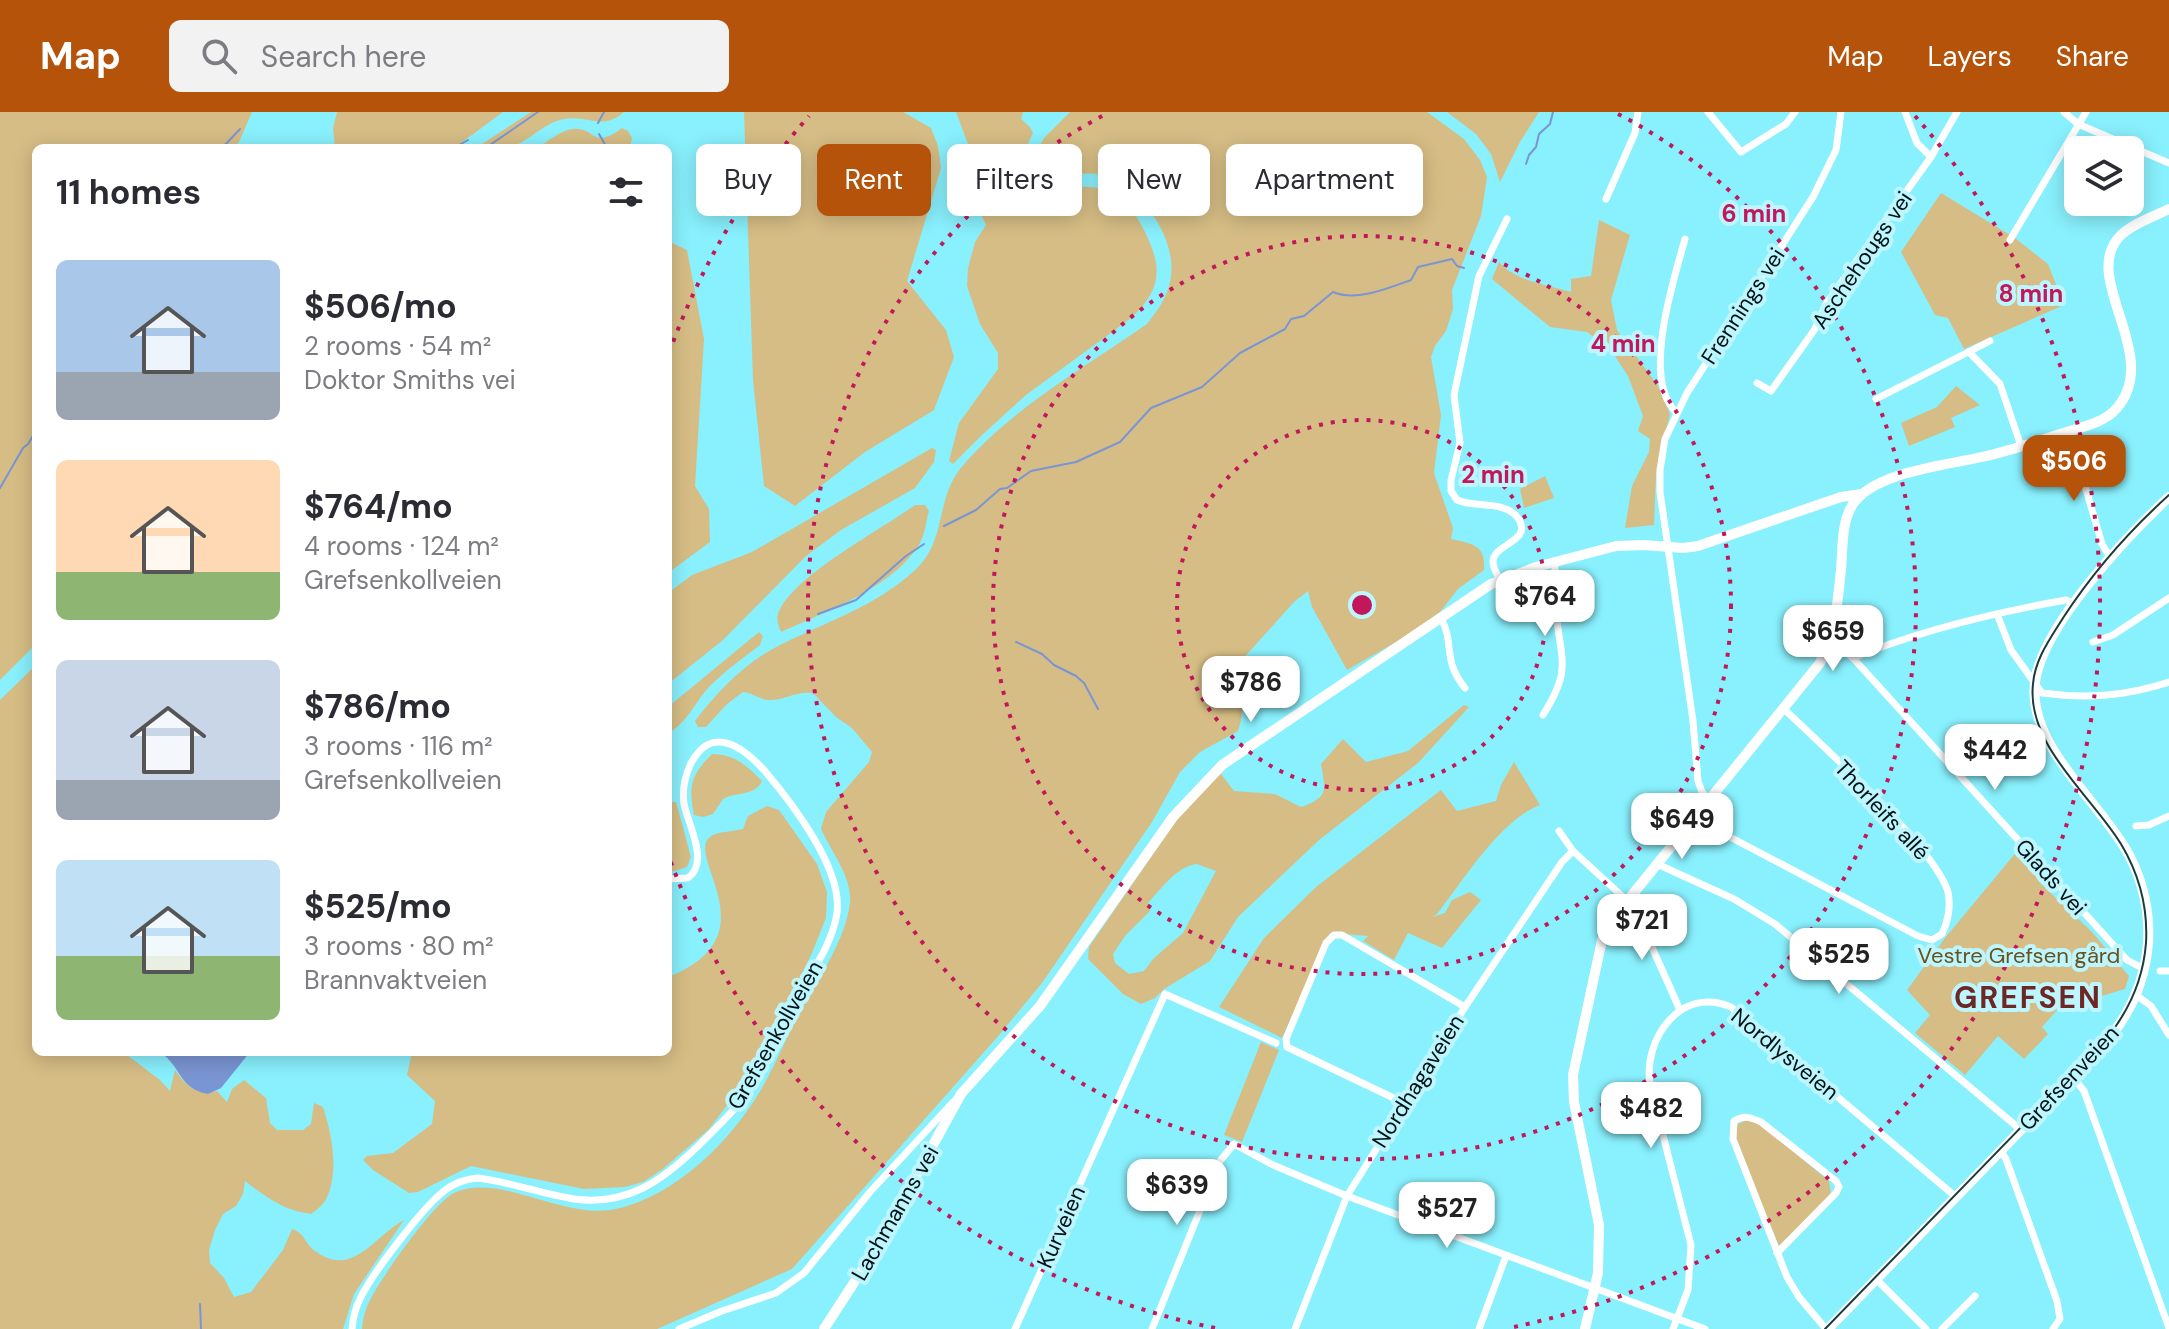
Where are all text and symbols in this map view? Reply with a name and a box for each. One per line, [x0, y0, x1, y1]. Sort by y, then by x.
search box [169, 20, 729, 92]
text: Map [40, 31, 121, 81]
icon: search [197, 34, 241, 78]
text: Search here [261, 37, 426, 76]
text: Map [1827, 38, 1884, 75]
text: Layers [1928, 38, 2012, 75]
text: Share [2056, 38, 2129, 75]
map controls [2064, 136, 2144, 216]
button: layers [2064, 136, 2144, 216]
chip: Buy [696, 144, 801, 216]
chip: Rent [817, 144, 931, 216]
chip: Filters [947, 144, 1082, 216]
chip: New [1098, 144, 1210, 216]
chip: Apartment [1226, 144, 1423, 216]
text: 11 homes [56, 170, 201, 215]
icon: filters [604, 170, 648, 214]
street label: Aschehougs vei [1805, 186, 1919, 334]
text: 6 min [1722, 198, 1786, 229]
street label: Frennings vei [1695, 242, 1791, 370]
text: 8 min [1999, 278, 2063, 309]
text: $506/mo [304, 284, 457, 329]
icon: home [120, 292, 216, 388]
text: 4 min [1590, 328, 1656, 359]
text: 2 rooms · 54 m² [304, 329, 491, 363]
text: Doktor Smiths vei [304, 363, 516, 397]
pin: $506 [2027, 435, 2121, 503]
text: $506 [2041, 444, 2107, 478]
text: 2 min [1461, 459, 1525, 490]
text: $764/mo [304, 484, 453, 529]
icon: home [120, 492, 216, 588]
text: 4 rooms · 124 m² [304, 529, 499, 563]
text: Grefsenkollveien [304, 563, 502, 597]
pin: $764 [1498, 570, 1592, 638]
text: $764 [1514, 579, 1576, 613]
centre of rings [1348, 591, 1376, 619]
pin: $659 [1786, 605, 1880, 673]
text: $659 [1801, 614, 1865, 648]
pin: $786 [1204, 656, 1298, 724]
text: $786 [1220, 665, 1282, 699]
text: $786/mo [304, 684, 451, 729]
icon: home [120, 692, 216, 788]
pin: $442 [1948, 724, 2042, 792]
text: 3 rooms · 116 m² [304, 729, 493, 763]
text: $442 [1963, 733, 2027, 767]
street label: Thorleifs allé [1828, 754, 1936, 866]
text: Grefsenkollveien [304, 763, 502, 797]
pin: $649 [1635, 793, 1729, 861]
text: $649 [1649, 802, 1715, 836]
street label: Glads vei [2009, 833, 2093, 921]
text: $525/mo [304, 884, 452, 929]
icon: home [120, 892, 216, 988]
pin: $721 [1595, 894, 1689, 962]
text: $721 [1615, 903, 1669, 937]
pin: $525 [1792, 928, 1886, 996]
text: 3 rooms · 80 m² [304, 929, 494, 963]
text: $525 [1808, 937, 1870, 971]
park label: Vestre Grefsen gård [1918, 941, 2120, 970]
street label: Grefsenkollveien [721, 955, 829, 1115]
text: Brannvaktveien [304, 963, 487, 997]
district label: GREFSEN [1954, 978, 2102, 1017]
street label: Nordlysveien [1725, 1002, 1845, 1106]
street label: Nordhagaveien [1365, 1009, 1471, 1153]
street label: Grefsenveien [2013, 1019, 2125, 1137]
pin: $482 [1604, 1082, 1698, 1150]
text: $482 [1619, 1091, 1683, 1125]
street label: Lachmanns vei [845, 1140, 945, 1286]
pin: $639 [1130, 1159, 1224, 1227]
text: $639 [1145, 1168, 1209, 1202]
street label: Kurveien [1030, 1181, 1092, 1273]
pin: $527 [1400, 1182, 1494, 1250]
text: $527 [1417, 1191, 1477, 1225]

